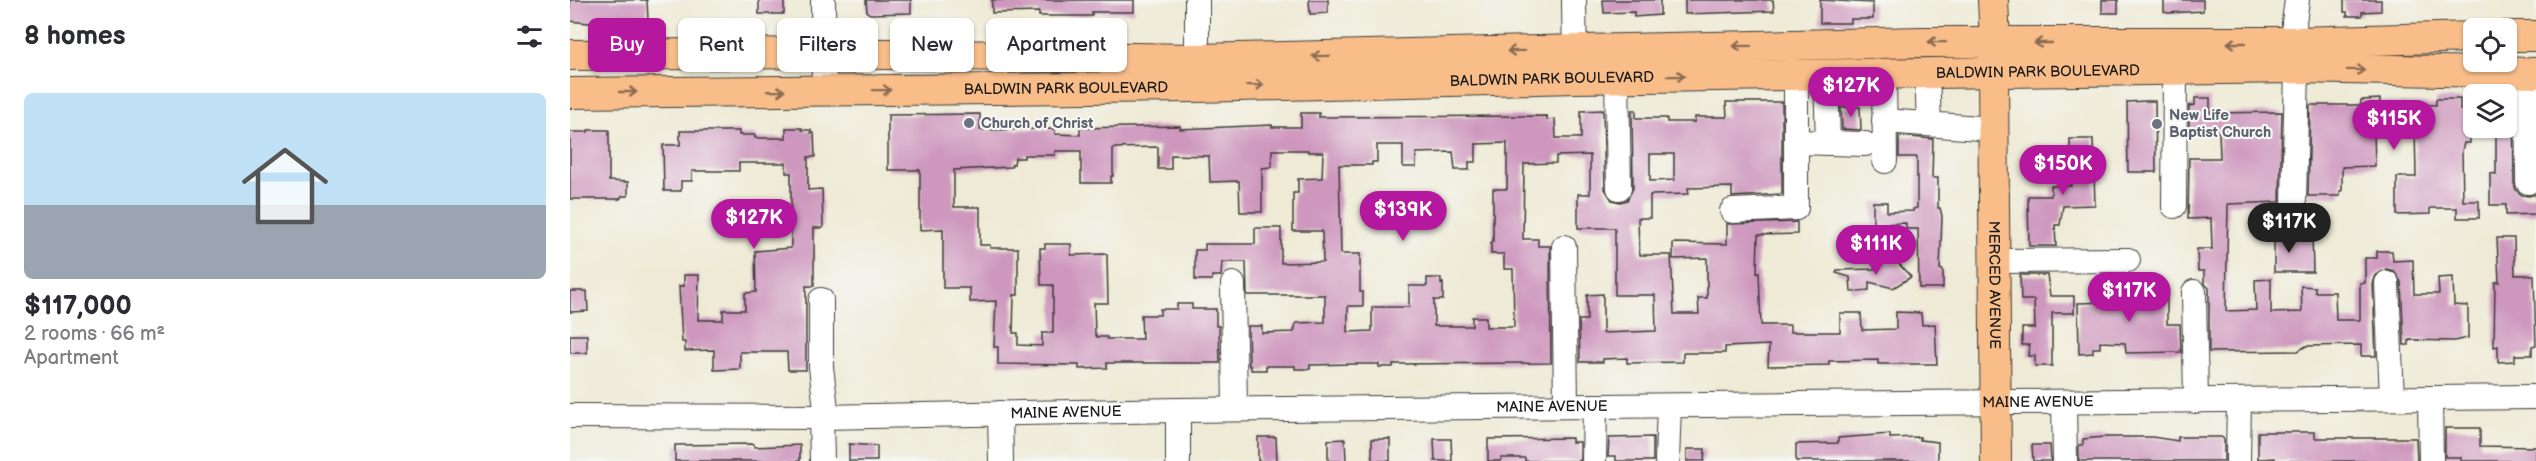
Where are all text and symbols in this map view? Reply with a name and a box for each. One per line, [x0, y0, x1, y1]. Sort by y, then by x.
chip: Buy [588, 18, 666, 72]
chip: Rent [678, 18, 765, 72]
chip: Filters [777, 18, 878, 72]
chip: New [890, 18, 974, 72]
chip: Apartment [986, 18, 1127, 72]
map controls [2463, 18, 2517, 138]
button: locate [2463, 18, 2517, 72]
icon: filters [513, 20, 546, 53]
text: 8 homes [24, 21, 126, 52]
one-way arrow [1927, 36, 1947, 48]
one-way arrow [2033, 37, 2053, 49]
one-way arrow [2227, 37, 2247, 49]
one-way arrow [1732, 40, 1752, 52]
one-way arrow [1507, 46, 1527, 57]
one-way arrow [1312, 50, 1332, 62]
street label: BALDWIN PARK BOULEVARD [1936, 61, 2140, 83]
one-way arrow [2345, 64, 2365, 75]
street label: BALDWIN PARK BOULEVARD [1449, 67, 1654, 90]
pin: $127K [1809, 67, 1893, 118]
one-way arrow [1666, 70, 1686, 82]
text: $127K [1822, 74, 1880, 98]
street label: BALDWIN PARK BOULEVARD [964, 78, 1168, 99]
one-way arrow [1244, 80, 1264, 91]
one-way arrow [872, 84, 892, 96]
button: layers [2463, 84, 2517, 138]
one-way arrow [766, 85, 786, 97]
one-way arrow [618, 86, 638, 98]
pin: $115K [2352, 100, 2436, 151]
place label: New Life Baptist Church [2169, 106, 2271, 142]
text: $115K [2366, 107, 2422, 131]
place label: Church of Christ [981, 114, 1093, 133]
marker: Church of Christ [962, 116, 976, 130]
marker: New Life Baptist Church [2150, 117, 2164, 131]
icon: home [231, 132, 339, 240]
pin: $150K [2021, 145, 2105, 196]
text: $150K [2033, 152, 2093, 176]
pin: $139K [1361, 191, 1445, 242]
text: $139K [1374, 198, 1432, 222]
pin: $127K [712, 199, 796, 250]
pin: $117K [2247, 203, 2331, 254]
text: $127K [725, 206, 783, 230]
text: $117K [2262, 210, 2316, 234]
street label: MERCED AVENUE [1985, 221, 2005, 349]
pin: $111K [1834, 225, 1918, 276]
text: $111K [1850, 232, 1902, 256]
pin: $117K [2087, 272, 2171, 323]
text: $117K [2102, 279, 2156, 303]
text: $117,000 [24, 291, 132, 322]
text: 2 rooms · 66 m² [24, 322, 165, 346]
text: Apartment [24, 346, 119, 370]
street label: MAINE AVENUE [1982, 392, 2094, 412]
street label: MAINE AVENUE [1496, 396, 1608, 416]
street label: MAINE AVENUE [1010, 402, 1122, 423]

